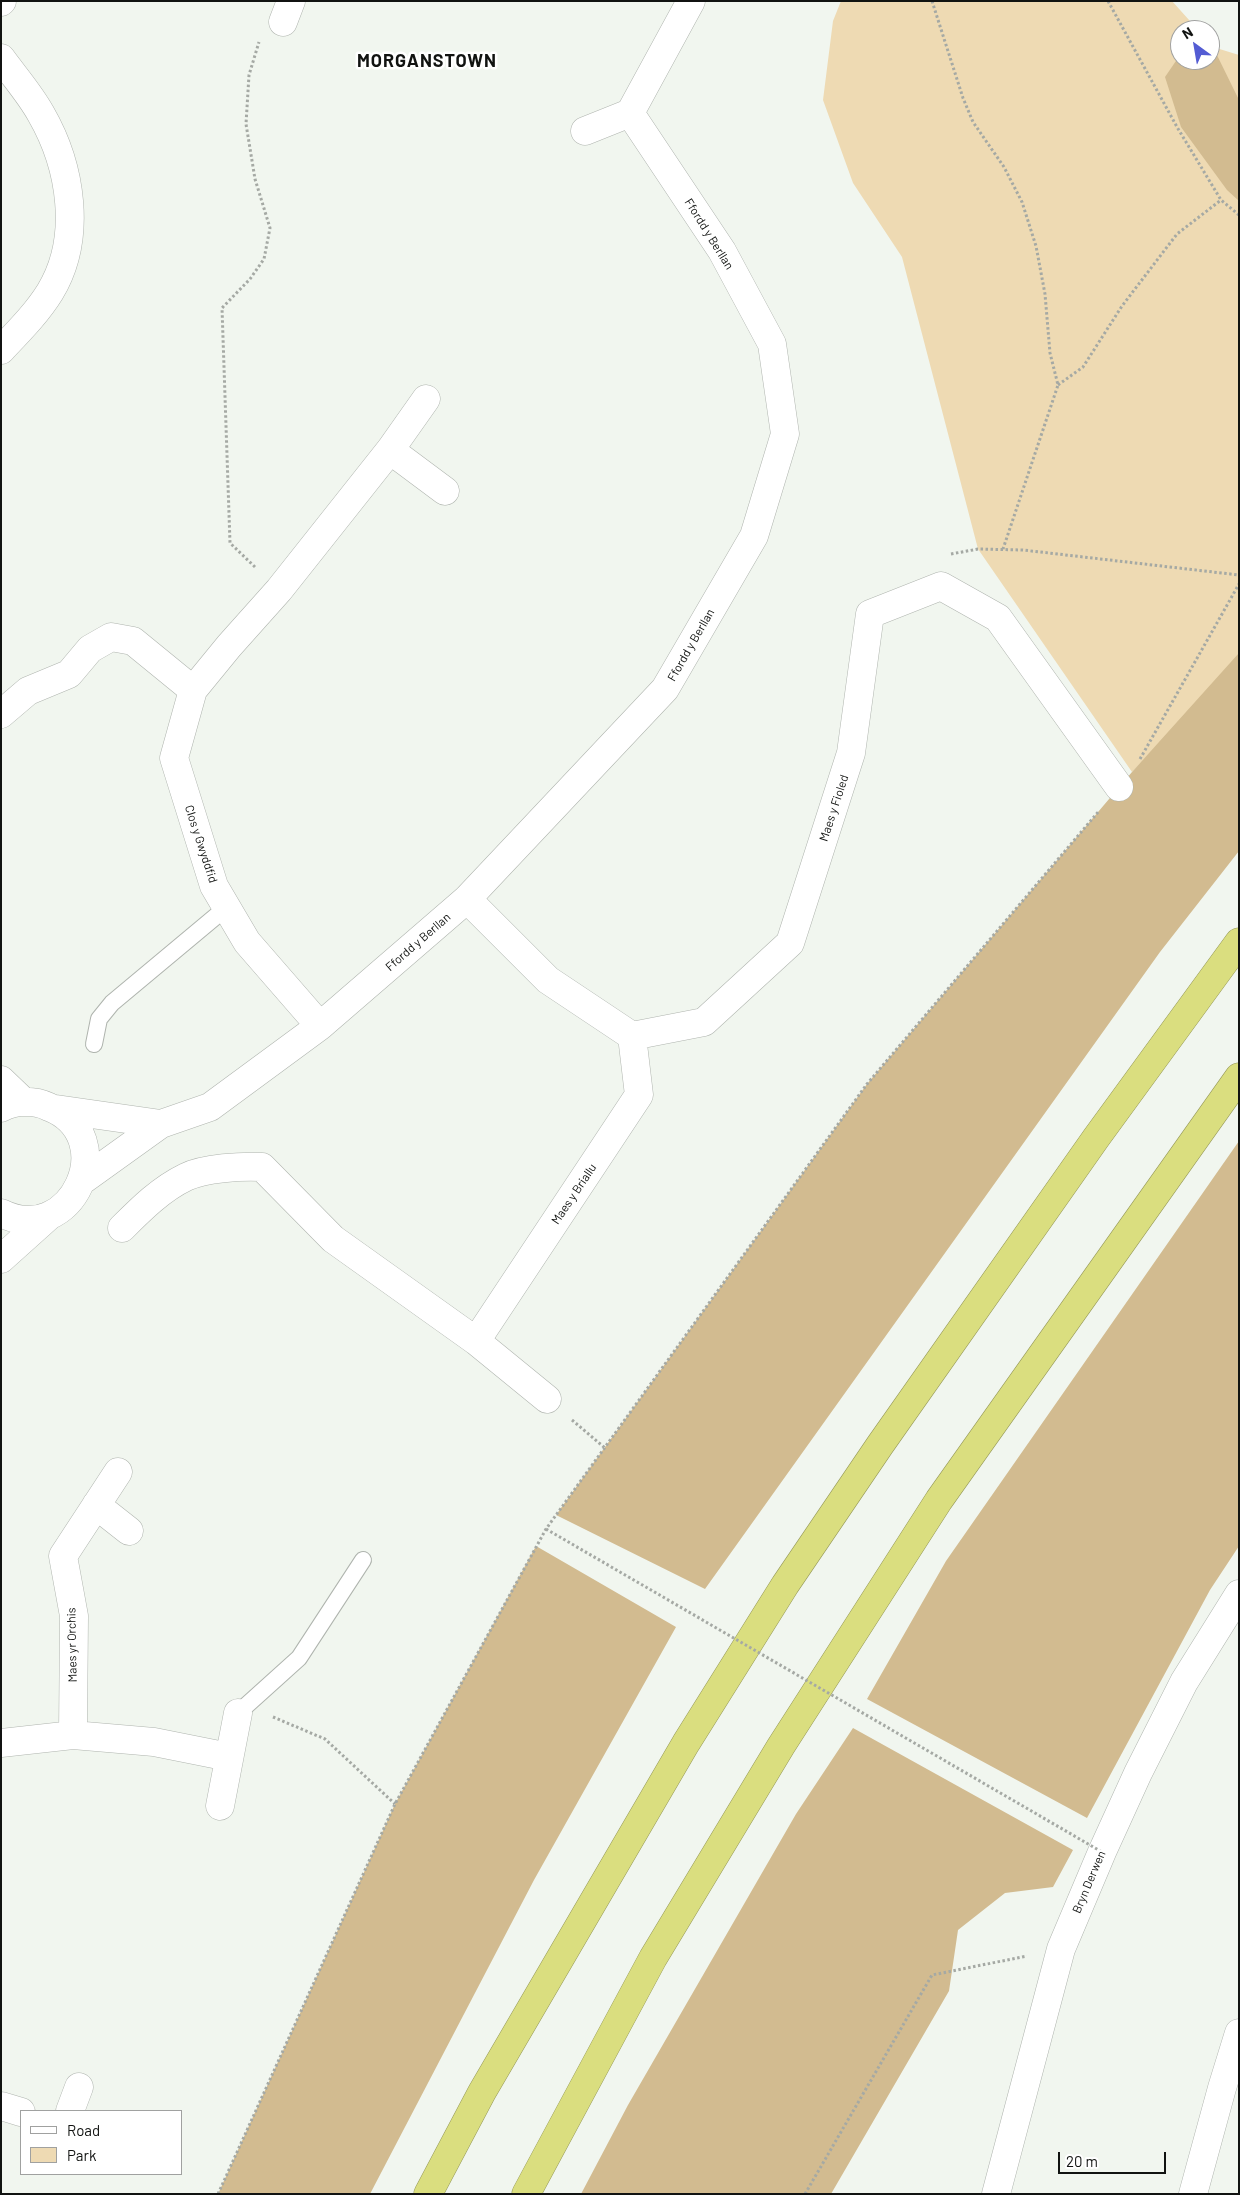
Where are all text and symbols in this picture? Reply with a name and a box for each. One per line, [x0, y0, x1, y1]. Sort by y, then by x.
north arrow [1170, 20, 1220, 70]
text: N [1179, 23, 1196, 42]
district label: MORGANSTOWN [356, 50, 498, 72]
street label: Ffordd y Berllan [681, 196, 737, 272]
street label: Ffordd y Berllan [664, 606, 718, 684]
street label: Maes y Fioled [816, 773, 852, 843]
street label: Clos y Gwyddfid [182, 803, 220, 885]
street label: Ffordd y Berllan [383, 910, 453, 974]
street label: Maes y Briallu [548, 1161, 600, 1227]
street label: Maes yr Orchis [64, 1607, 80, 1683]
street label: Bryn Derwen [1069, 1849, 1109, 1915]
legend [20, 2110, 182, 2175]
text: Road [67, 2121, 100, 2139]
scale bar [1060, 2142, 1168, 2174]
text: Park [67, 2146, 96, 2164]
text: 20 m [1066, 2152, 1098, 2170]

